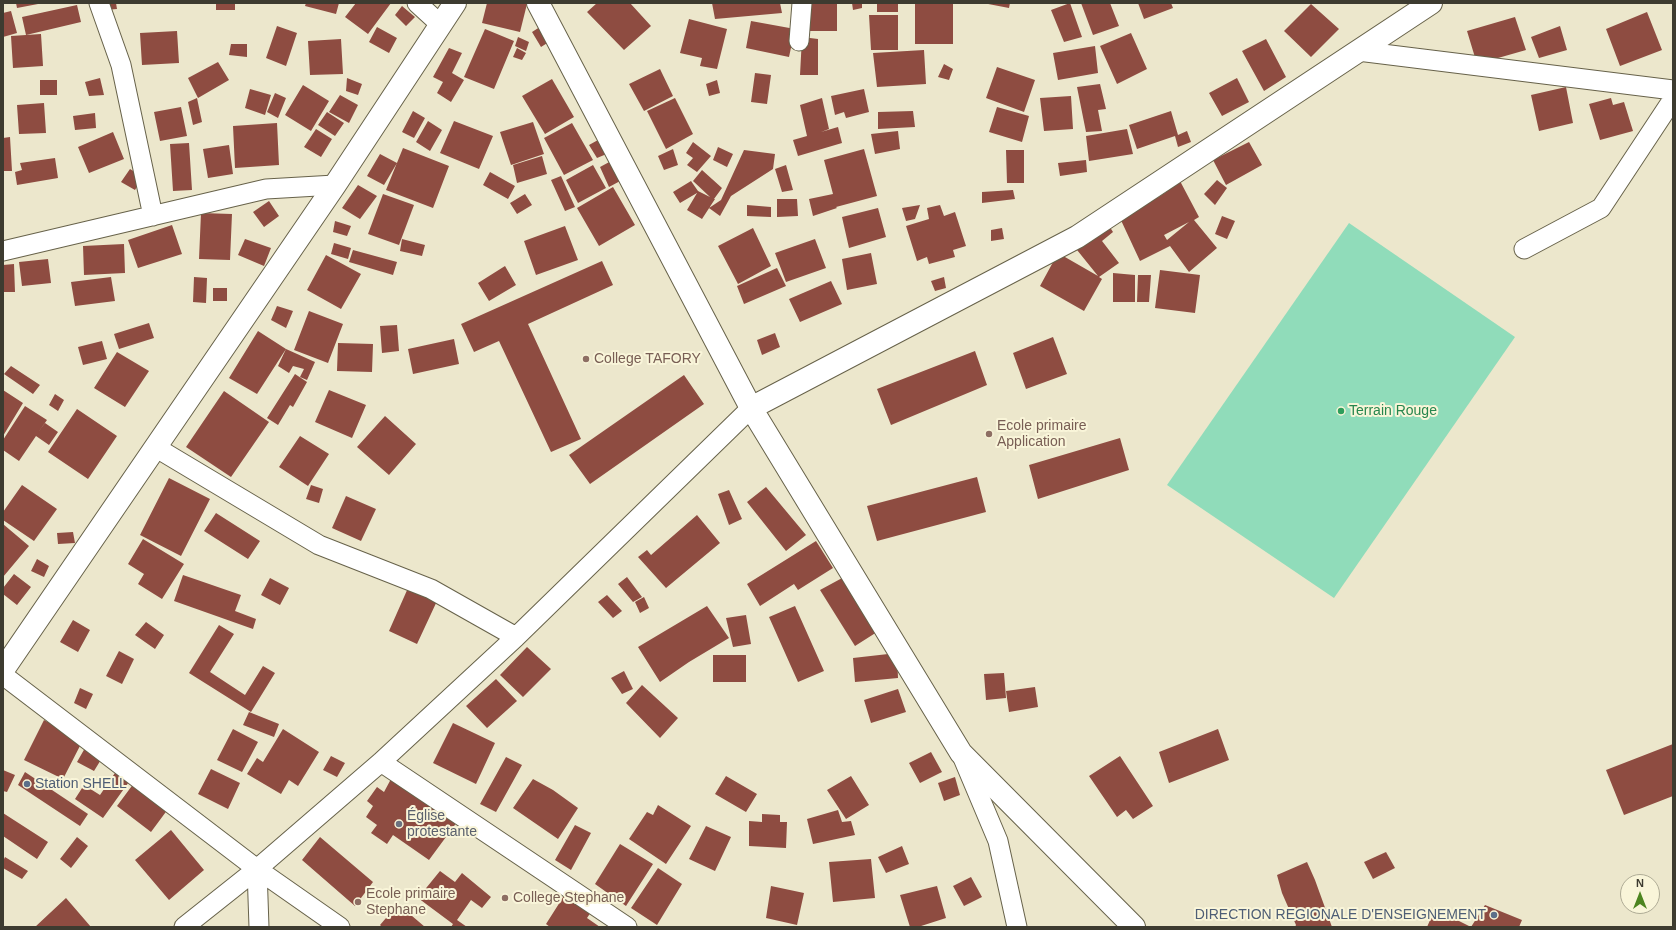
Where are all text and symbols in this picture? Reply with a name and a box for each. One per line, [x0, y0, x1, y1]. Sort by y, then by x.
place label: College TAFORY [594, 351, 701, 367]
marker: College TAFORY [581, 354, 591, 364]
place label: Terrain Rouge [1349, 403, 1437, 419]
marker: Terrain Rouge [1336, 406, 1346, 416]
place label: Ecole primaire Application [997, 418, 1086, 450]
marker: Ecole primaire Application [984, 429, 994, 439]
place label: Station SHELL [35, 776, 127, 792]
marker: Station SHELL [22, 779, 32, 789]
place label: Église protestante [407, 808, 477, 840]
marker: Église protestante [394, 819, 404, 829]
north arrow [1620, 874, 1660, 914]
text: N [1636, 877, 1644, 889]
place label: Ecole primaire Stephane [366, 886, 455, 918]
place label: College Stephane [513, 890, 624, 906]
marker: College Stephane [500, 893, 510, 903]
marker: Ecole primaire Stephane [353, 897, 363, 907]
place label: DIRECTION REGIONALE D'ENSEIGNEMENT [1195, 907, 1486, 923]
marker: DIRECTION REGIONALE D'ENSEIGNEMENT [1489, 910, 1499, 920]

